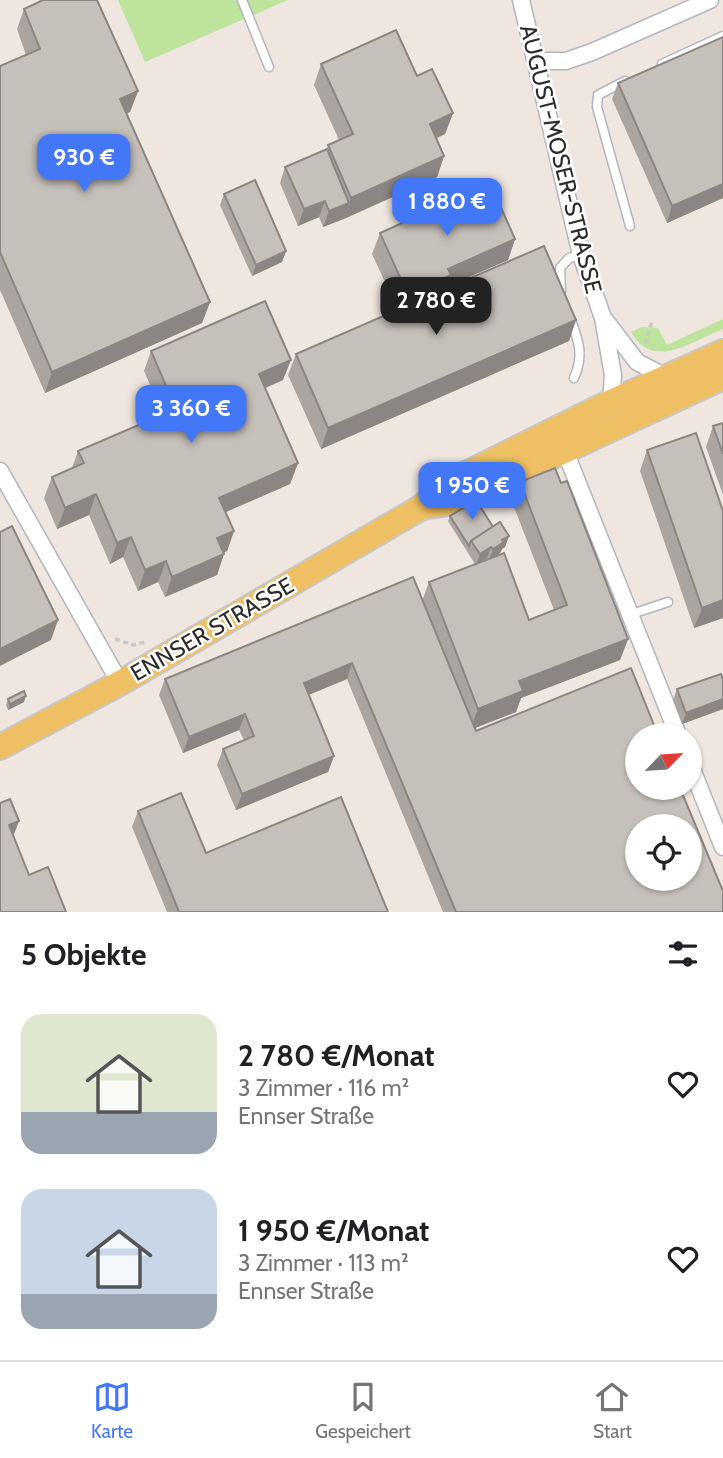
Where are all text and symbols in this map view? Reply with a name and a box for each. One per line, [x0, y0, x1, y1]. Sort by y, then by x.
street label: AUGUST-MOSER-STRASSE [514, 22, 608, 296]
pin: 930 € [35, 134, 133, 194]
text: 930 € [53, 143, 115, 171]
pin: 1 880 € [382, 178, 512, 238]
text: 1 880 € [408, 187, 486, 215]
pin: 2 780 € [371, 278, 501, 337]
text: 2 780 € [396, 286, 476, 314]
pin: 3 360 € [126, 386, 256, 445]
text: 3 360 € [151, 394, 231, 422]
pin: 1 950 € [407, 462, 537, 522]
text: 1 950 € [434, 471, 510, 499]
street label: ENNSER STRASSE [125, 571, 299, 687]
north arrow [625, 723, 702, 800]
map controls [625, 723, 702, 891]
button: locate [625, 814, 702, 891]
icon: filters [664, 935, 702, 973]
text: 5 Objekte [21, 936, 147, 973]
text: 2 780 €/Monat [238, 1037, 435, 1074]
icon: home [77, 1042, 161, 1126]
icon: heart [664, 1065, 702, 1103]
text: 3 Zimmer · 116 m² [238, 1074, 409, 1102]
text: Ennser Straße [238, 1102, 374, 1130]
text: 1 950 €/Monat [238, 1212, 429, 1249]
icon: home [77, 1217, 161, 1301]
icon: heart [664, 1240, 702, 1278]
text: 3 Zimmer · 113 m² [238, 1249, 409, 1277]
text: Ennser Straße [238, 1277, 374, 1305]
tab: Karte [91, 1378, 133, 1443]
tab: Gespeichert [315, 1378, 411, 1443]
tab: Start [593, 1378, 632, 1443]

